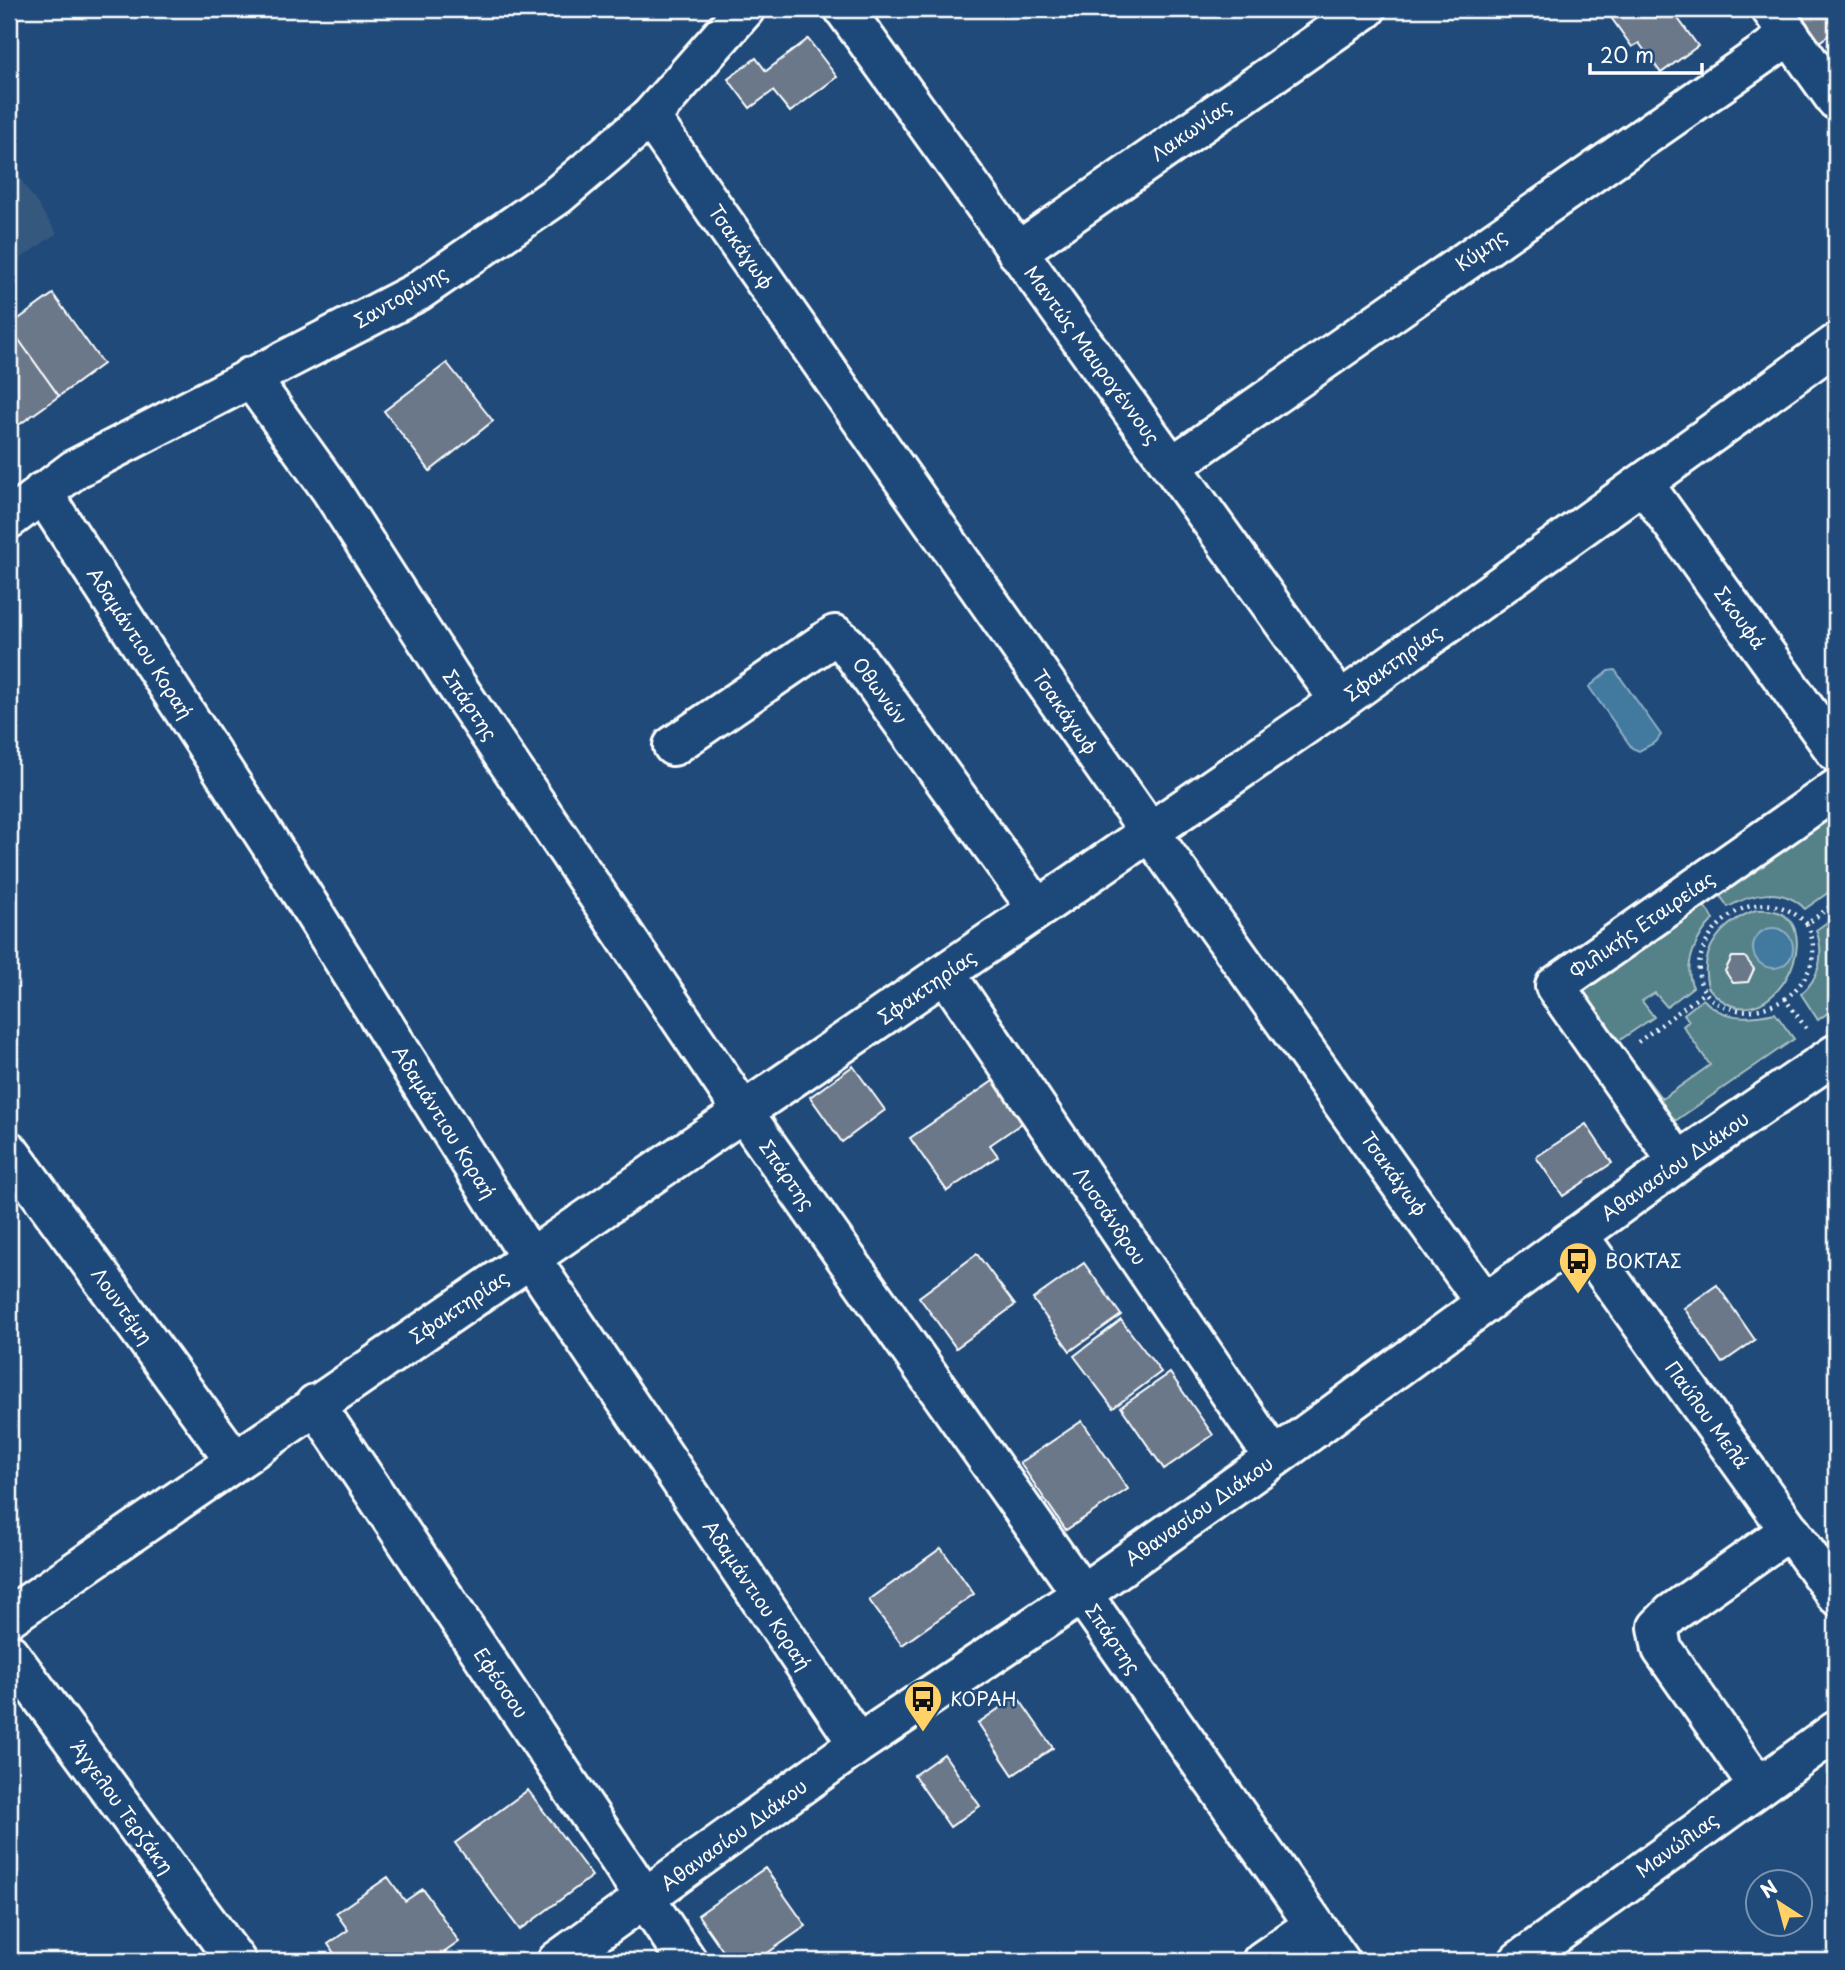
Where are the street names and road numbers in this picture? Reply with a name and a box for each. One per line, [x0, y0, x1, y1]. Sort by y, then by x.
street label: Λακωνίας [1145, 91, 1236, 167]
street label: Τσακάγωφ [702, 198, 781, 295]
street label: Κύμης [1449, 221, 1512, 277]
street label: Σαντορίνης [348, 258, 453, 334]
street label: Μαντώς Μαυρογέννους [1018, 259, 1167, 450]
street label: Αδαμάντιου Κοραή [81, 561, 200, 724]
street label: Σκουφά [1708, 580, 1773, 655]
street label: Σφακτηρίας [1338, 617, 1447, 707]
street label: Οθωνών [847, 651, 915, 730]
street label: Σπάρτης [437, 663, 505, 746]
street label: Τσακάγωφ [1026, 663, 1105, 760]
street label: Φιλικής Εταιρείας [1563, 863, 1720, 985]
street label: Σφακτηρίας [872, 942, 981, 1030]
street label: Αδαμάντιου Κοραή [386, 1040, 503, 1203]
street label: Αθανασίου Διάκου [1595, 1104, 1754, 1227]
street label: Τσακάγωφ [1355, 1126, 1435, 1221]
street label: Σπάρτης [753, 1134, 822, 1215]
street label: Λυσσάνδρου [1068, 1161, 1154, 1270]
street label: Λουντέμη [85, 1261, 160, 1350]
street label: Σφακτηρίας [403, 1263, 514, 1350]
street label: Παύλου Μελά [1659, 1355, 1756, 1474]
street label: Αθανασίου Διάκου [1119, 1449, 1278, 1572]
street label: Αδαμάντιου Κοραή [697, 1514, 819, 1675]
street label: Σπάρτης [1079, 1598, 1148, 1679]
street label: Εφέσσου [468, 1641, 536, 1723]
street label: Άγγελου Τερζάκη [65, 1734, 181, 1879]
street label: Αθανασίου Διάκου [654, 1771, 812, 1897]
street label: Μανώλιας [1629, 1805, 1723, 1884]

